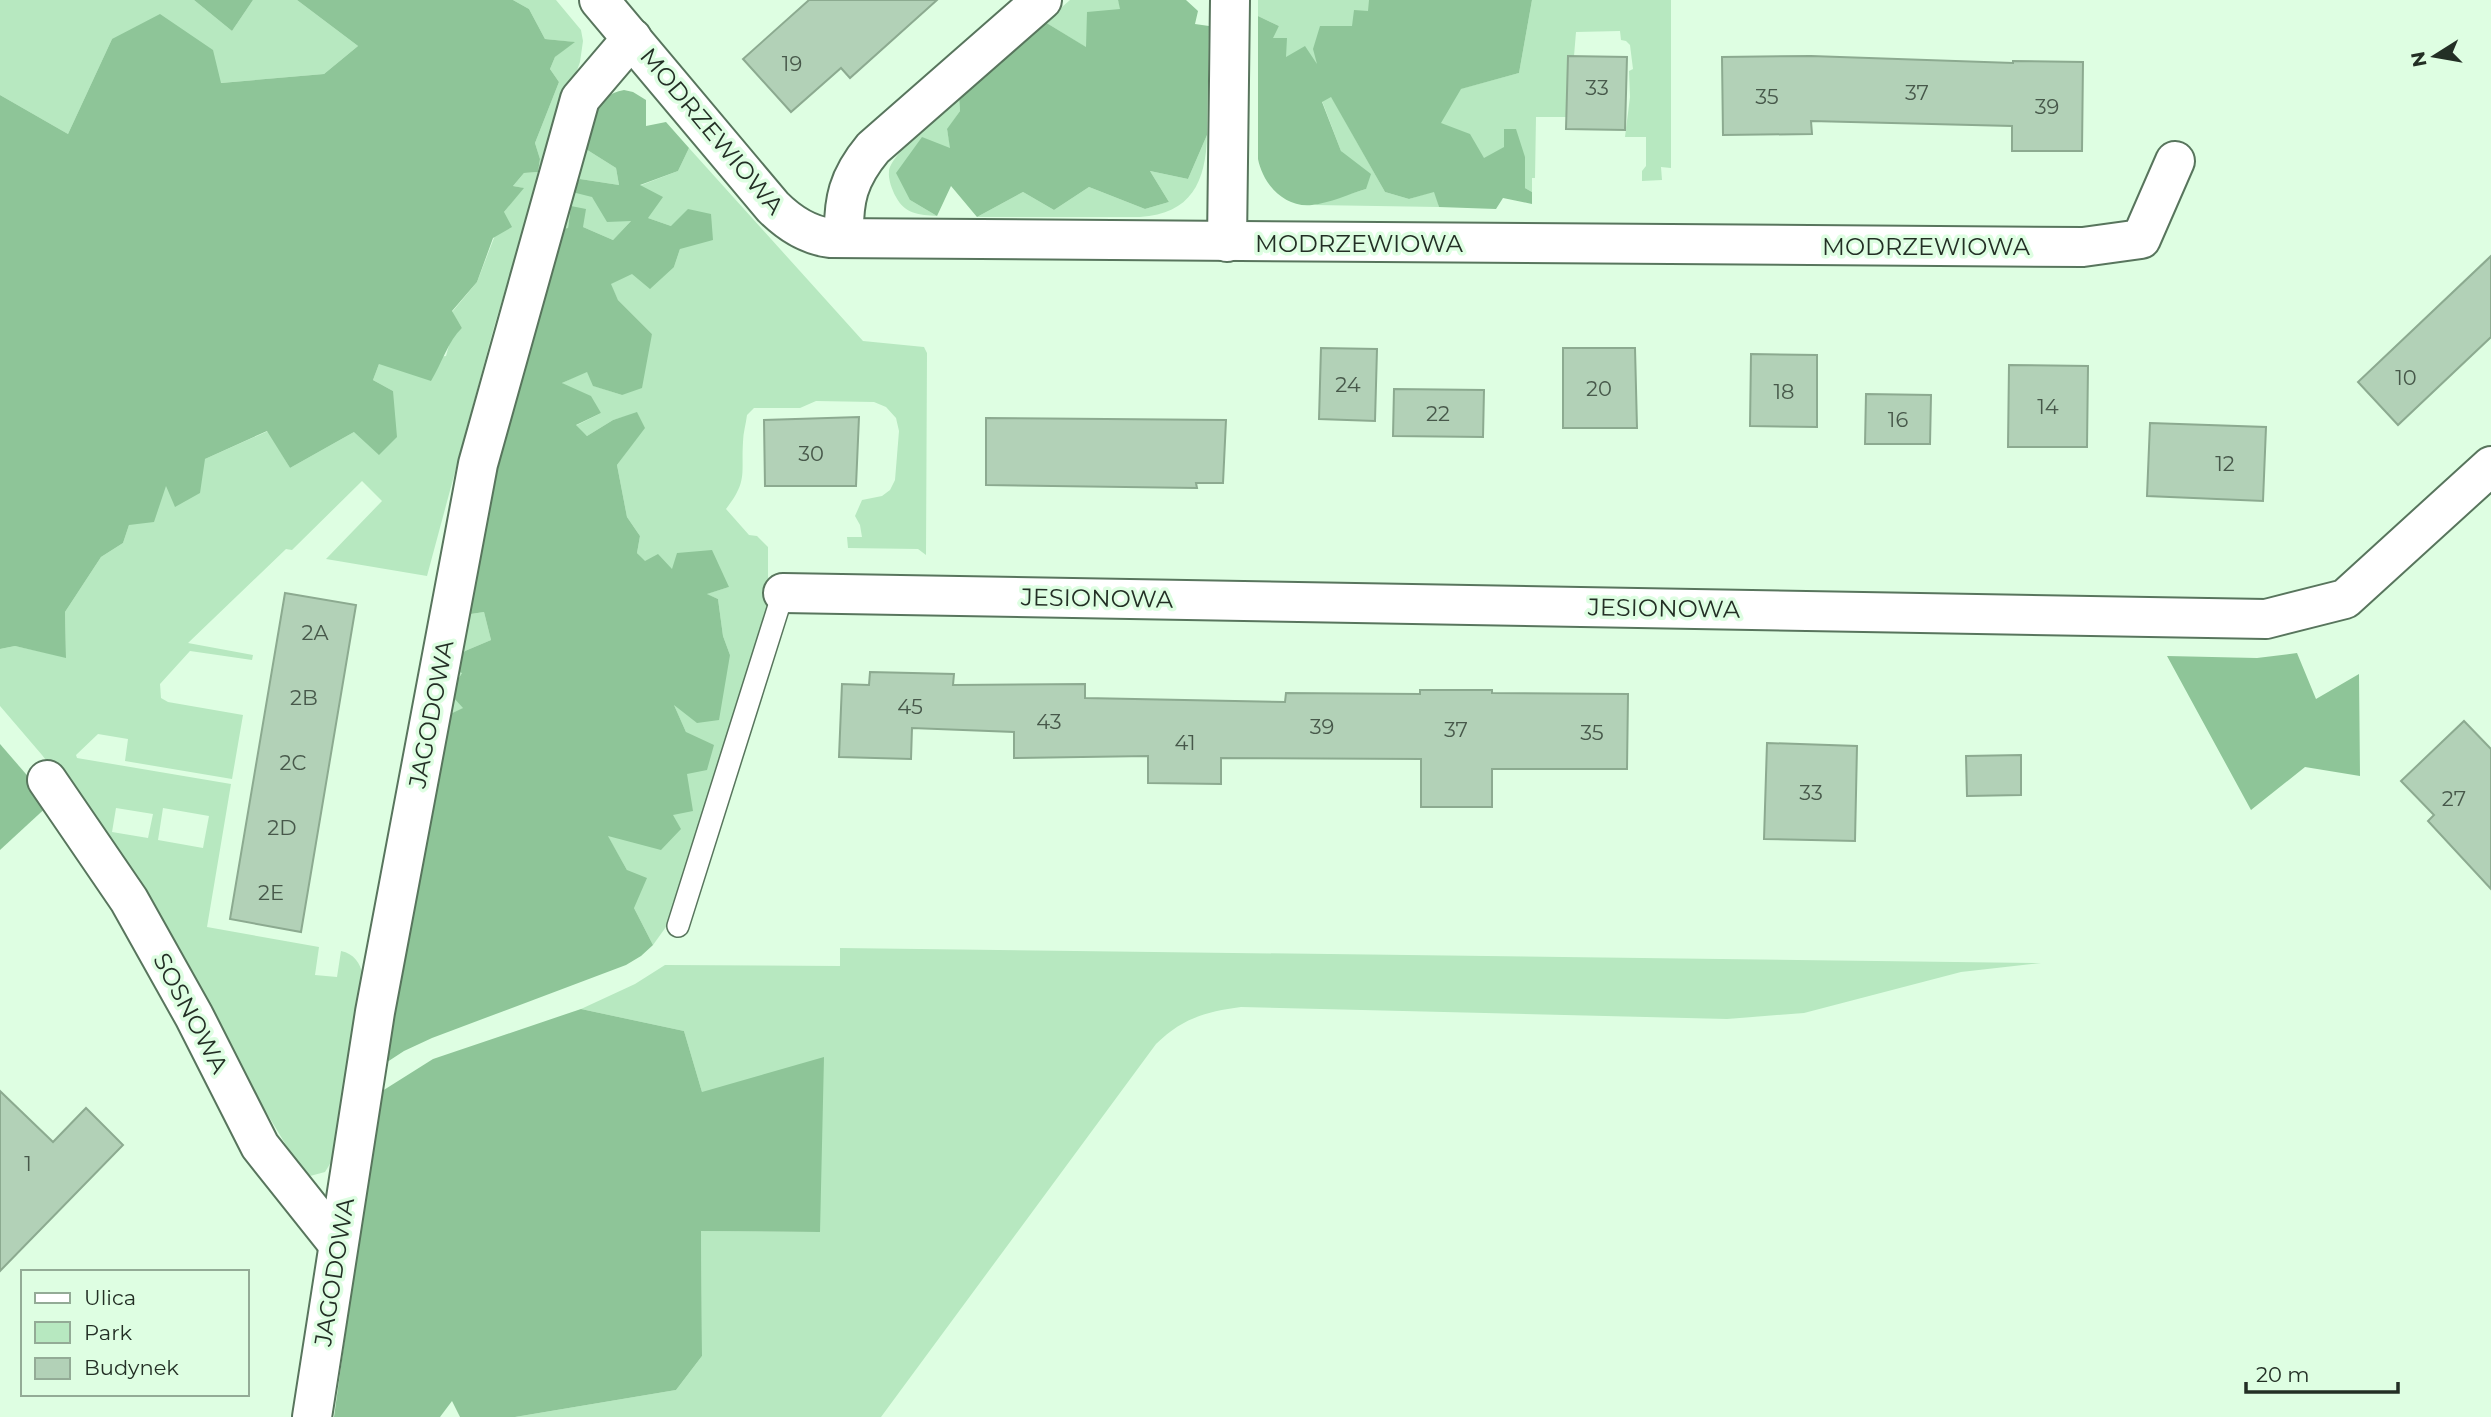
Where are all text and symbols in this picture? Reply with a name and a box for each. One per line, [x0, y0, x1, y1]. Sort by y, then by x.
north arrow [2400, 21, 2470, 91]
street label: MODRZEWIOWA [634, 42, 790, 221]
text: N [2406, 49, 2432, 69]
house number: 19 [782, 51, 802, 76]
house number: 33 [1585, 75, 1609, 100]
house number: 37 [1905, 80, 1929, 105]
house number: 35 [1755, 84, 1779, 109]
house number: 39 [2035, 94, 2059, 119]
street label: MODRZEWIOWA [1255, 229, 1464, 258]
street label: MODRZEWIOWA [1822, 232, 2031, 261]
house number: 10 [2395, 365, 2417, 390]
house number: 24 [1335, 372, 1361, 397]
house number: 20 [1586, 376, 1612, 401]
house number: 18 [1774, 379, 1794, 404]
house number: 14 [2037, 394, 2059, 419]
house number: 22 [1426, 401, 1450, 426]
house number: 16 [1888, 407, 1908, 432]
house number: 30 [798, 441, 824, 466]
house number: 12 [2215, 451, 2235, 476]
street label: JESIONOWA [1020, 582, 1174, 614]
street label: JESIONOWA [1587, 592, 1741, 624]
house number: 2A [302, 620, 329, 645]
street label: JAGODOWA [402, 637, 460, 791]
house number: 2B [290, 685, 318, 710]
house number: 45 [897, 694, 923, 719]
house number: 43 [1036, 709, 1062, 734]
house number: 39 [1310, 714, 1334, 739]
house number: 37 [1444, 717, 1468, 742]
house number: 35 [1580, 720, 1604, 745]
house number: 41 [1175, 730, 1195, 755]
house number: 2C [280, 750, 307, 775]
house number: 33 [1799, 780, 1823, 805]
house number: 27 [2442, 786, 2466, 811]
house number: 2D [267, 815, 297, 840]
house number: 2E [258, 880, 284, 905]
street label: SOSNOWA [147, 948, 235, 1079]
house number: 1 [24, 1151, 32, 1176]
street label: JAGODOWA [308, 1195, 360, 1349]
legend [21, 1270, 248, 1396]
text: Ulica [84, 1285, 136, 1310]
text: Park [84, 1320, 132, 1345]
scale bar [2246, 1350, 2398, 1394]
text: Budynek [84, 1355, 179, 1380]
text: 20 m [2256, 1362, 2310, 1387]

